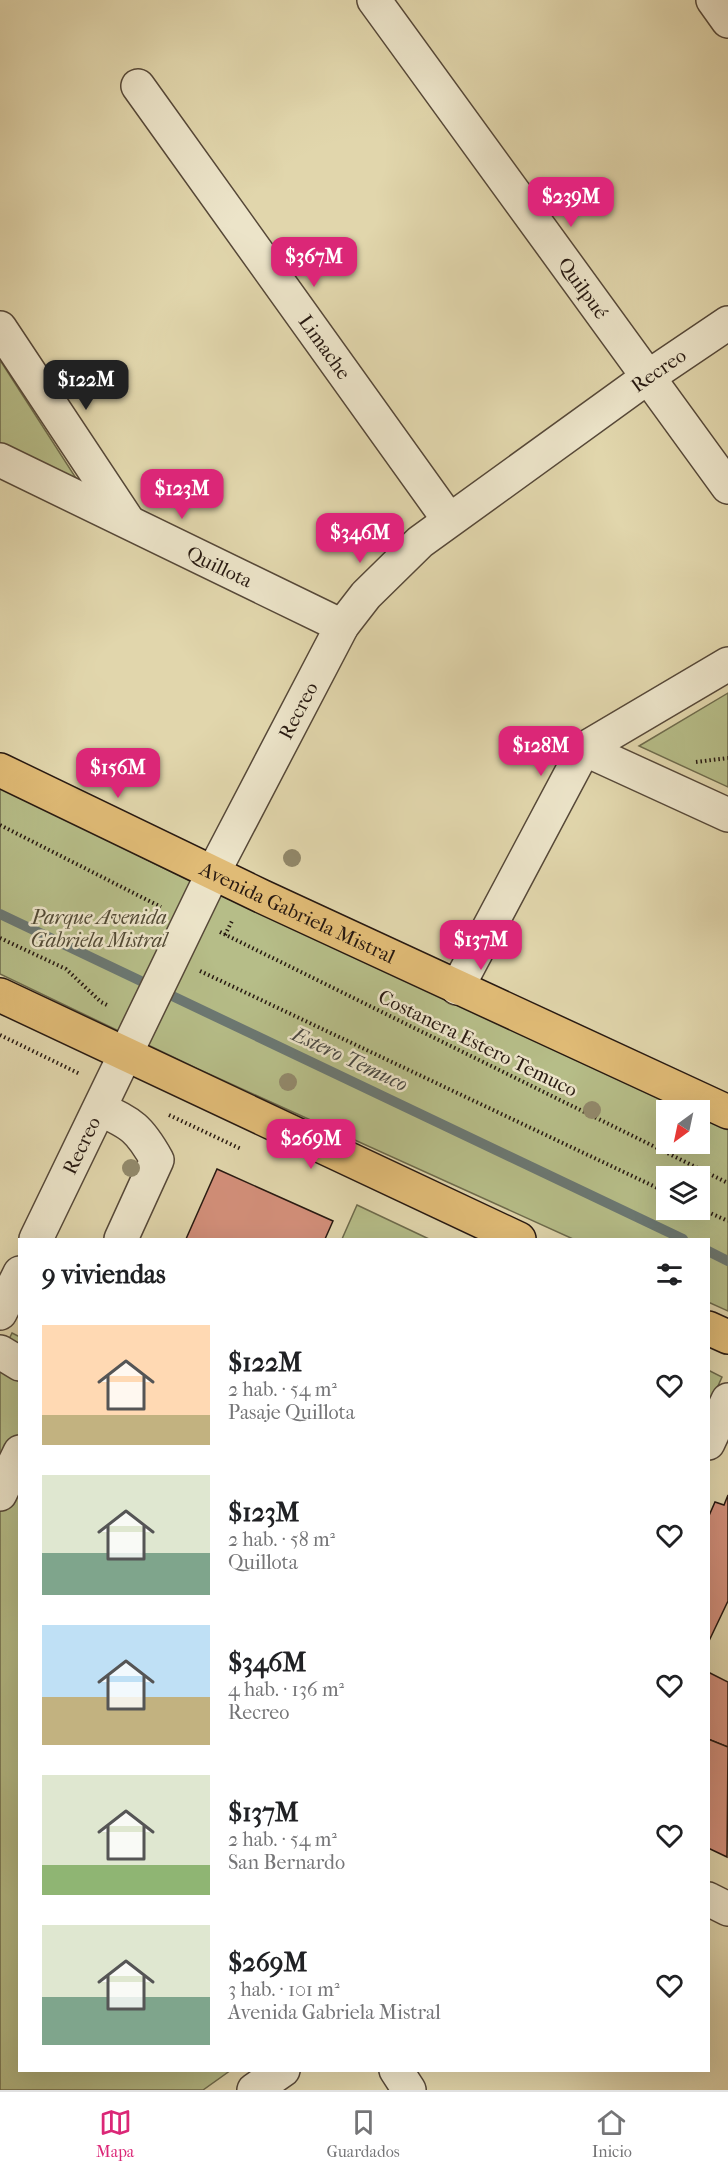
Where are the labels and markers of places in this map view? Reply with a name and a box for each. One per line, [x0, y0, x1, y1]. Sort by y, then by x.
pin: $239M [529, 177, 613, 228]
pin: $367M [272, 237, 356, 288]
pin: $122M [44, 360, 128, 411]
pin: $123M [140, 469, 224, 520]
pin: $346M [318, 513, 402, 564]
pin: $128M [499, 726, 583, 777]
pin: $156M [76, 748, 160, 799]
pin: $137M [439, 920, 523, 971]
pin: $269M [269, 1119, 353, 1170]

